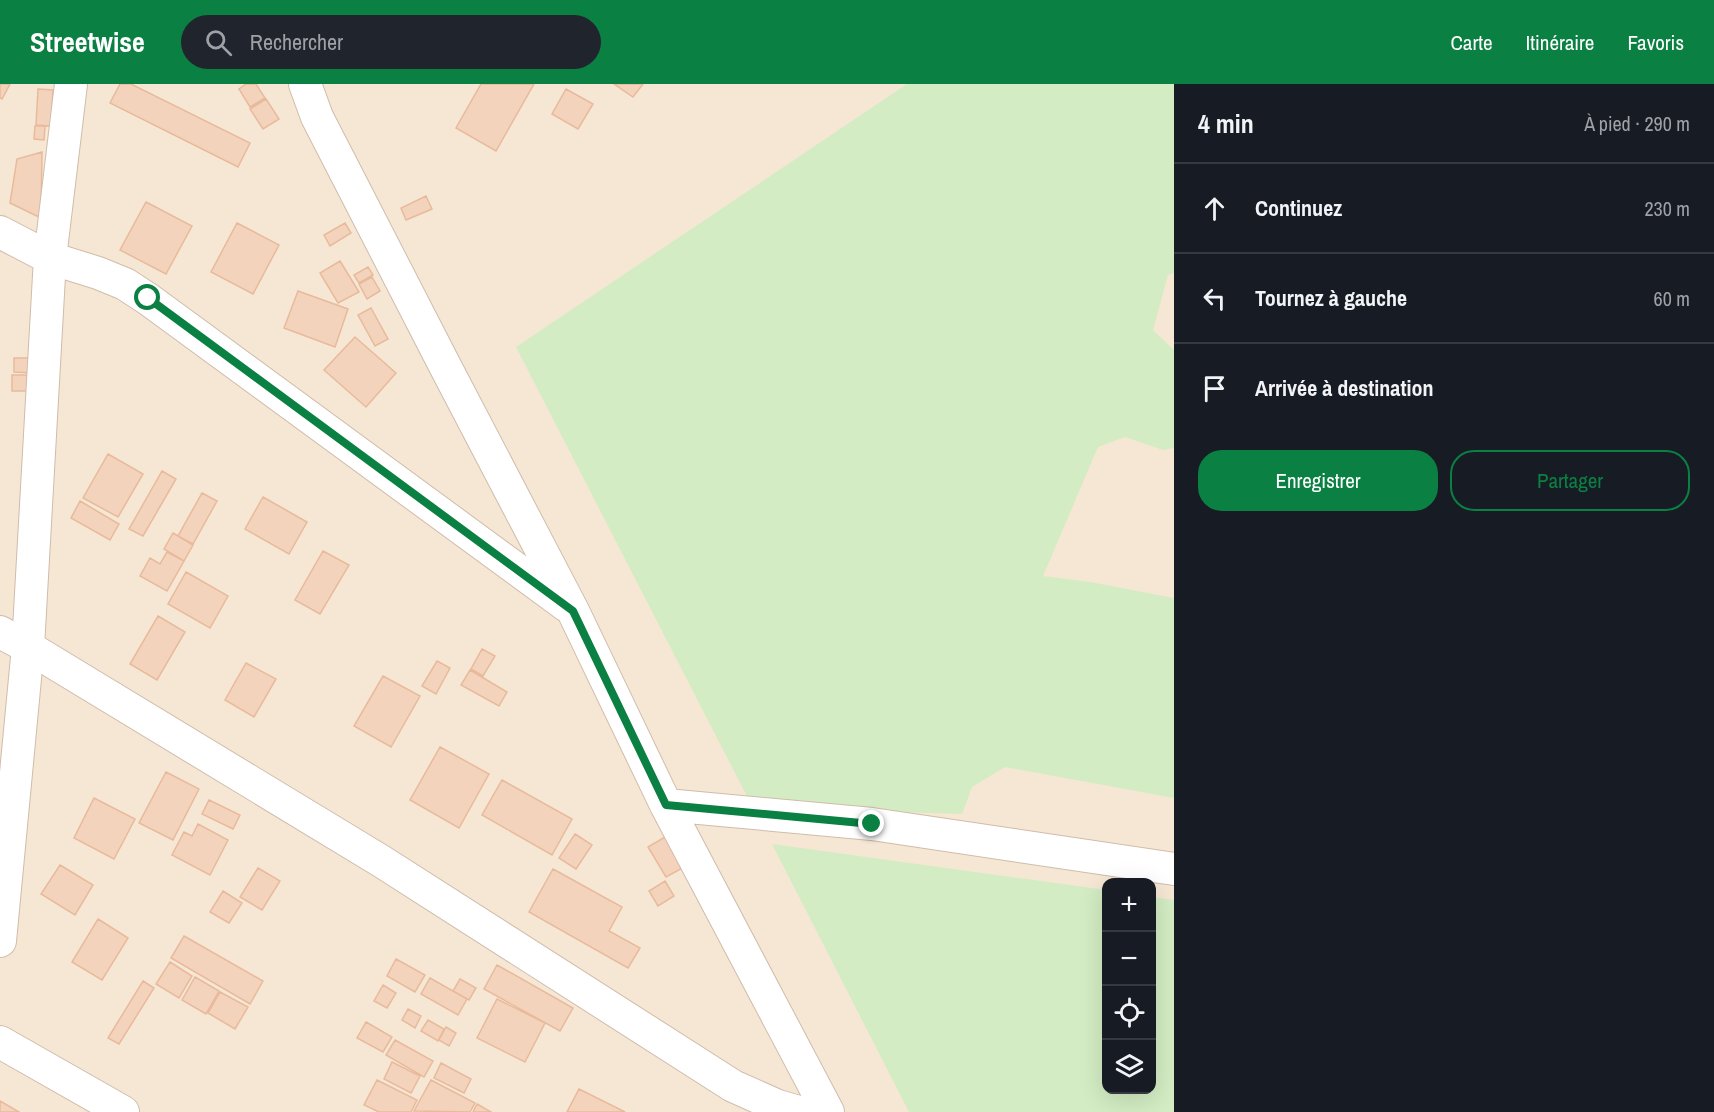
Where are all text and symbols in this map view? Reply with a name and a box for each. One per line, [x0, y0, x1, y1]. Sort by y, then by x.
search box [181, 15, 601, 69]
text: Streetwise [30, 23, 145, 61]
icon: search [202, 26, 235, 59]
text: Rechercher [250, 27, 343, 57]
text: Carte [1450, 28, 1493, 57]
text: Itinéraire [1526, 28, 1594, 57]
text: Favoris [1627, 28, 1684, 57]
text: 4 min [1198, 106, 1254, 141]
text: À pied · 290 m [1584, 110, 1690, 137]
icon: ahead [1198, 192, 1231, 225]
text: Continuez [1255, 193, 1342, 223]
text: 230 m [1644, 195, 1690, 222]
icon: left [1198, 282, 1231, 315]
text: Tournez à gauche [1255, 283, 1407, 313]
route start [134, 284, 160, 310]
text: 60 m [1654, 285, 1690, 312]
icon: arrive [1198, 372, 1231, 405]
text: Arrivée à destination [1255, 373, 1433, 403]
button: Enregistrer [1198, 450, 1438, 511]
button: Partager [1450, 450, 1690, 511]
route end [858, 810, 884, 836]
map controls [1102, 878, 1156, 1094]
button: + [1102, 878, 1156, 932]
button: − [1102, 932, 1156, 986]
button: locate [1102, 986, 1156, 1040]
button: layers [1102, 1040, 1156, 1094]

